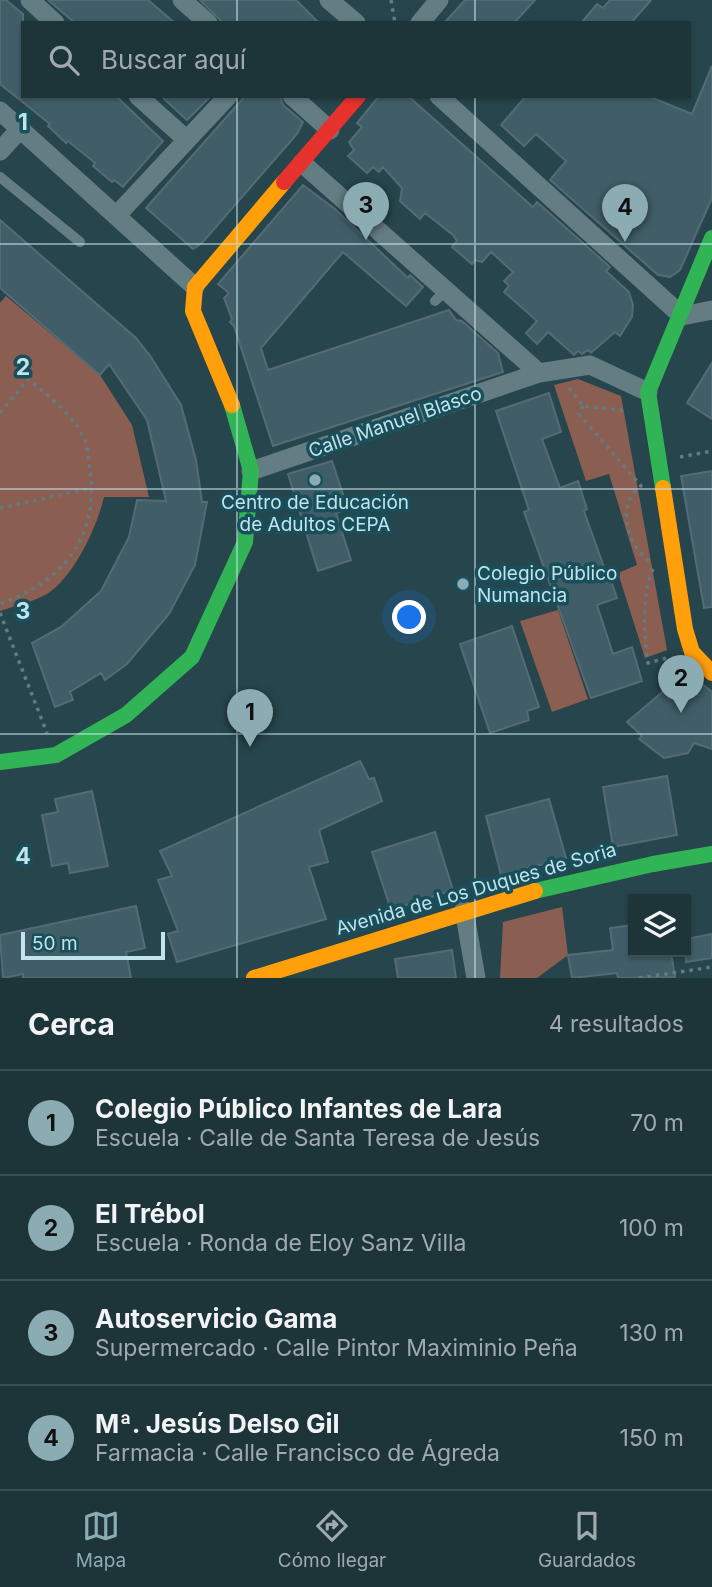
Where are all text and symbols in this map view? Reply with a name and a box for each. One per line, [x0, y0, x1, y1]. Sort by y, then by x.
search box [21, 21, 691, 98]
icon: search [45, 41, 83, 79]
text: Buscar aquí [101, 44, 246, 75]
text: 1 [18, 108, 28, 136]
pin: 3 [343, 182, 389, 240]
pin: 4 [602, 184, 648, 242]
text: 2 [16, 353, 30, 381]
street label: Calle Manuel Blasco [305, 382, 485, 462]
marker: Centro de Educación de Adultos CEPA [307, 472, 323, 488]
place label: Centro de Educación de Adultos CEPA [221, 491, 409, 536]
place label: Colegio Público Numancia [477, 562, 617, 607]
marker: Colegio Público Numancia [455, 576, 471, 592]
text: 3 [16, 597, 30, 625]
your location [392, 600, 426, 634]
pin: 2 [658, 655, 704, 713]
pin: 1 [227, 689, 273, 747]
street label: Avenida de Los Duques de Soria [333, 838, 619, 940]
text: 4 [15, 842, 31, 870]
map controls [628, 894, 691, 957]
button: layers [628, 894, 691, 957]
scale bar [21, 929, 164, 961]
text: 50 m [32, 932, 78, 955]
text: Cerca [28, 1006, 115, 1042]
text: 4 resultados [549, 1010, 684, 1038]
text: Colegio Público Infantes de Lara [95, 1093, 502, 1124]
text: 1 [46, 1109, 56, 1137]
text: 70 m [630, 1109, 684, 1137]
text: Escuela · Calle de Santa Teresa de Jesús [95, 1124, 540, 1152]
text: El Trébol [95, 1198, 205, 1229]
text: 2 [44, 1214, 58, 1242]
text: 100 m [619, 1214, 684, 1242]
text: Escuela · Ronda de Eloy Sanz Villa [95, 1229, 467, 1257]
text: Autoservicio Gama [95, 1303, 337, 1334]
text: 3 [44, 1319, 58, 1347]
text: 130 m [619, 1319, 684, 1347]
text: Supermercado · Calle Pintor Maximinio Peña [95, 1334, 578, 1362]
text: Mª. Jesús Delso Gil [95, 1408, 340, 1439]
text: 4 [43, 1424, 59, 1452]
text: 150 m [620, 1424, 684, 1452]
text: Farmacia · Calle Francisco de Ágreda [95, 1439, 500, 1467]
tab: Mapa [76, 1507, 126, 1572]
tab: Cómo llegar [278, 1507, 386, 1572]
tab: Guardados [538, 1507, 636, 1572]

